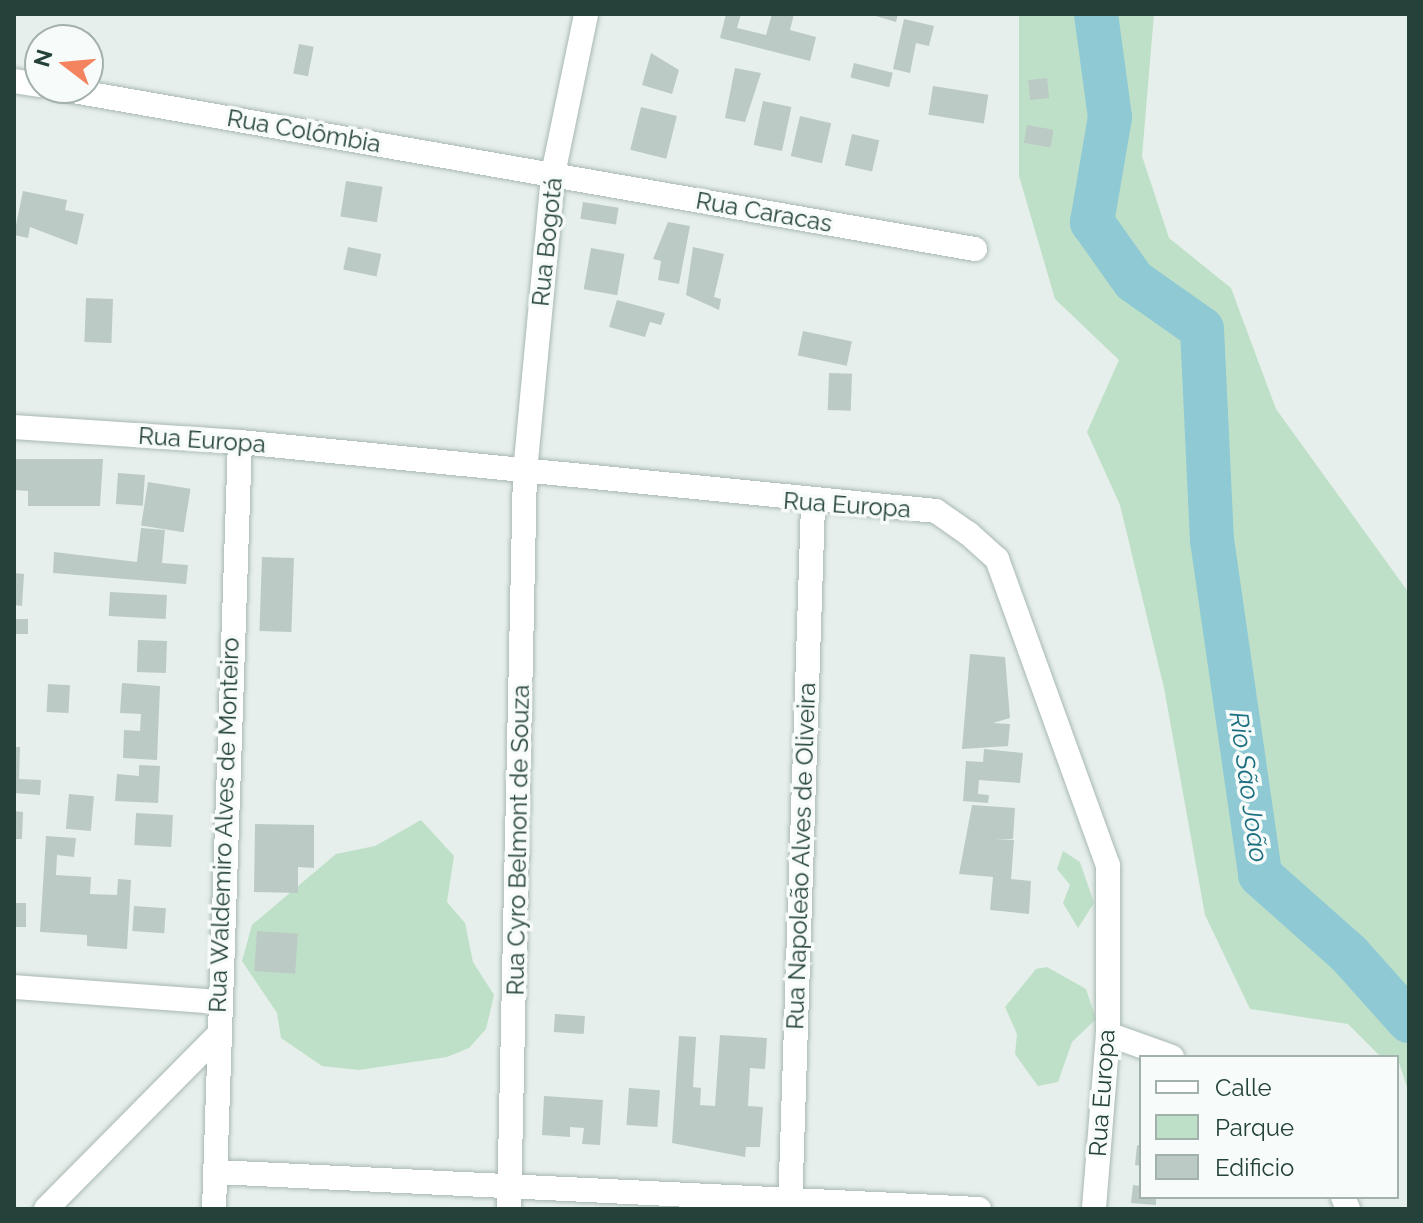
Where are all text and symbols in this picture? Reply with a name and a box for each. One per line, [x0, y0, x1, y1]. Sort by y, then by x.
north arrow [24, 24, 104, 104]
text: N [28, 46, 58, 70]
street label: Rua Colômbia [225, 103, 383, 159]
street label: Rua Bogotá [526, 176, 568, 308]
street label: Rua Caracas [694, 186, 834, 238]
street label: Rua Europa [137, 421, 267, 459]
street label: Rua Europa [782, 486, 912, 524]
street label: Rua Waldemiro Alves de Monteiro [203, 636, 245, 1014]
street label: Rua Napoleão Alves de Oliveira [781, 682, 821, 1030]
street label: Rua Cyro Belmont de Souza [501, 684, 535, 996]
water label: Rio São João [1222, 709, 1274, 865]
street label: Rua Europa [1083, 1028, 1121, 1158]
legend [1139, 1055, 1399, 1199]
text: Calle [1215, 1073, 1272, 1102]
text: Parque [1215, 1113, 1294, 1142]
text: Edificio [1215, 1153, 1294, 1182]

